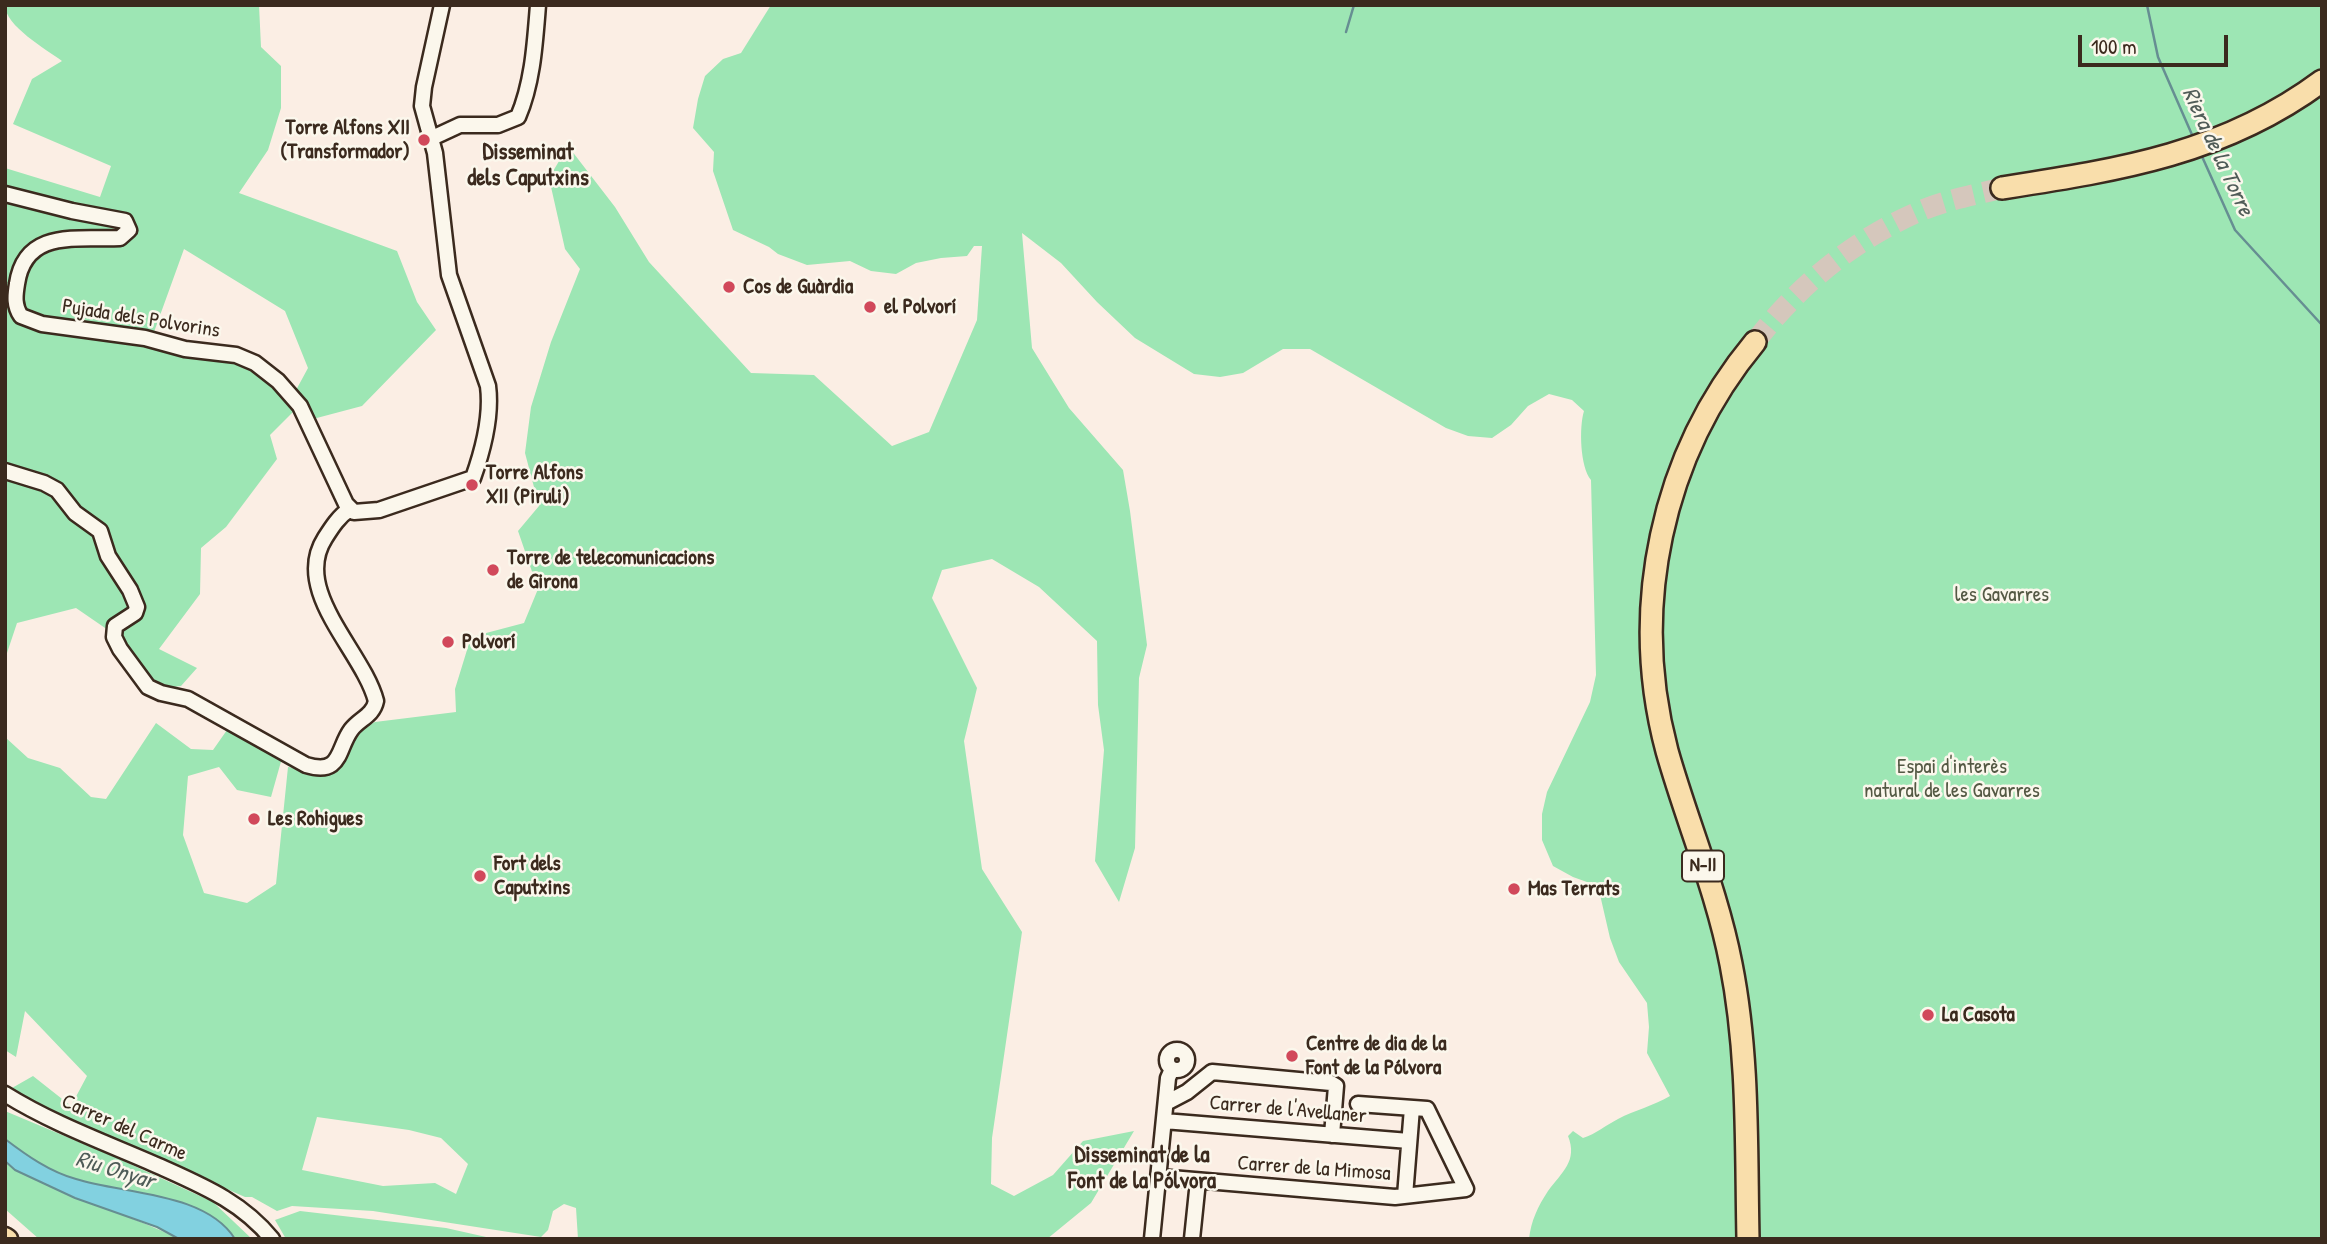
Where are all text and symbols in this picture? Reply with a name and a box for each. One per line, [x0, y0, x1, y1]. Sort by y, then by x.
scale bar [2082, 21, 2232, 65]
text: 100 m [2091, 32, 2137, 61]
water label: Riera de la Torre [2175, 83, 2259, 221]
place label: Torre Alfons XII (Transformador) [280, 115, 410, 165]
marker: Torre Alfons XII (Transformador) [416, 132, 432, 148]
district label: Disseminat dels Caputxins [467, 139, 589, 193]
place label: Cos de Guàrdia [743, 274, 853, 300]
marker: Cos de Guàrdia [721, 279, 737, 295]
street label: Pujada dels Polvorins [60, 294, 222, 344]
place label: el Polvorí [884, 294, 957, 320]
marker: el Polvorí [862, 299, 878, 315]
place label: Torre Alfons XII (Piruli) [486, 460, 583, 510]
marker: Torre Alfons XII (Piruli) [464, 477, 480, 493]
place label: Torre de telecomunicacions de Girona [507, 545, 714, 595]
marker: Torre de telecomunicacions de Girona [485, 562, 501, 578]
park label: les Gavarres [1955, 582, 2049, 608]
place label: Polvorí [462, 629, 516, 655]
marker: Polvorí [440, 634, 456, 650]
park label: Espai d'interès natural de les Gavarres [1864, 754, 2040, 804]
place label: Les Rohigues [268, 806, 363, 832]
marker: Les Rohigues [246, 811, 262, 827]
road number: N-II [1682, 850, 1724, 881]
place label: Fort dels Caputxins [494, 851, 570, 901]
marker: Fort dels Caputxins [472, 868, 488, 884]
place label: Mas Terrats [1528, 876, 1620, 902]
marker: Mas Terrats [1506, 881, 1522, 897]
place label: La Casota [1942, 1002, 2015, 1028]
marker: La Casota [1920, 1007, 1936, 1023]
place label: Centre de dia de la Font de la Pólvora [1306, 1031, 1446, 1081]
marker: Centre de dia de la Font de la Pólvora [1284, 1048, 1300, 1064]
street label: Carrer del Carme [57, 1089, 191, 1167]
street label: Carrer de l'Avellaner [1208, 1091, 1368, 1129]
district label: Disseminat de la Font de la Pólvora [1068, 1142, 1216, 1196]
water label: Riu Onyar [72, 1146, 158, 1196]
street label: Carrer de la Mimosa [1237, 1151, 1391, 1187]

